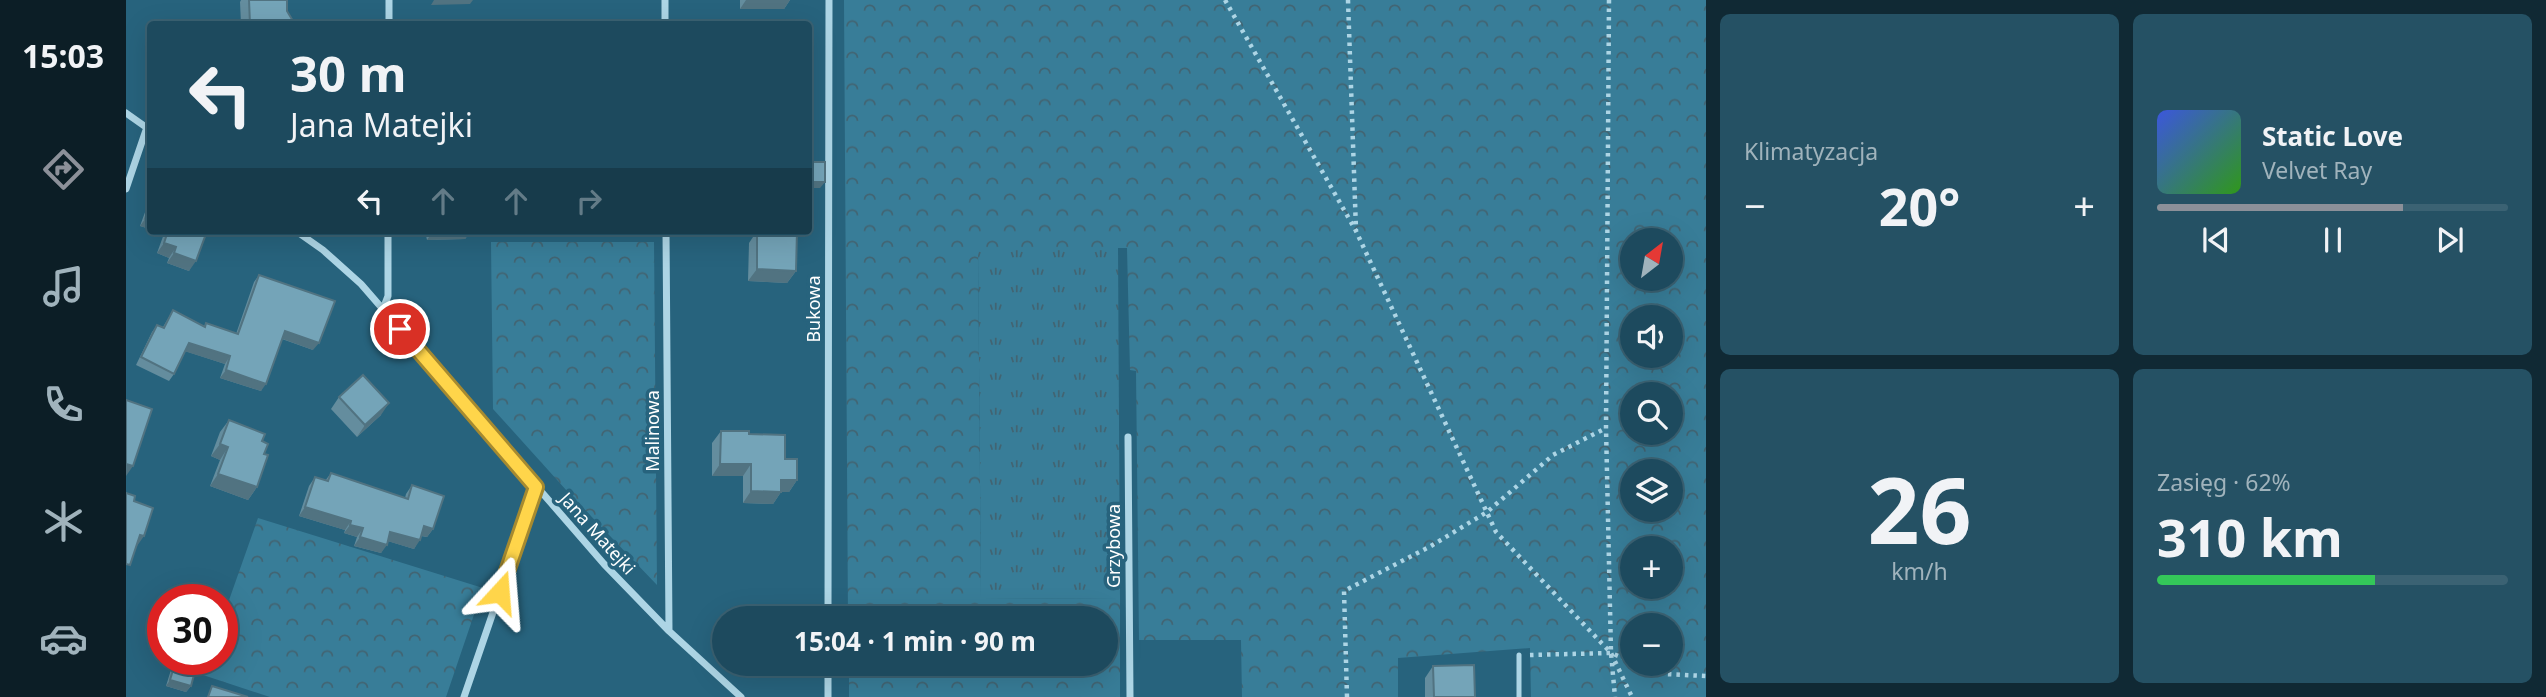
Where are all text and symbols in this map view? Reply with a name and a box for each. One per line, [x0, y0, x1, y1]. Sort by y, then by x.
text: 15:03 [22, 34, 104, 77]
text: 30 m [290, 40, 407, 106]
icon: left [175, 49, 266, 140]
text: Jana Matejki [290, 103, 473, 146]
text: Static Love [2262, 118, 2403, 154]
text: Klimatyzacja [1744, 135, 1878, 167]
icon: directions [39, 145, 88, 194]
text: Velvet Ray [2262, 154, 2372, 186]
text: 20° [1879, 170, 1960, 241]
text: − [1744, 179, 1766, 231]
text: + [2073, 179, 2095, 231]
icon: left [351, 182, 389, 220]
icon: ahead [424, 182, 462, 220]
icon: ahead [497, 182, 535, 220]
icon: right [570, 182, 608, 220]
icon: previous [2197, 221, 2235, 259]
icon: pause [2314, 221, 2352, 259]
icon: next [2431, 221, 2469, 259]
north arrow [1620, 228, 1684, 290]
map controls [1620, 228, 1683, 676]
icon: music [39, 262, 88, 311]
street label: Bukowa [801, 275, 825, 343]
pin [370, 299, 430, 359]
button: sound [1620, 305, 1683, 368]
icon: arrive [381, 310, 419, 348]
icon: phone [39, 380, 88, 429]
button: search [1620, 382, 1683, 445]
street label: Malinowa [640, 390, 664, 472]
text: 26 [1867, 447, 1972, 571]
button: layers [1620, 459, 1683, 522]
text: Zasięg · 62% [2157, 466, 2291, 498]
street label: Jana Matejki [553, 485, 641, 579]
icon: climate [39, 497, 88, 546]
text: 310 km [2157, 501, 2343, 572]
street label: Grzybowa [1101, 504, 1125, 588]
button: + [1620, 536, 1683, 599]
position arrow [463, 555, 537, 629]
text: km/h [1891, 555, 1948, 587]
speed limit sign: 30 [147, 584, 238, 675]
button: − [1620, 613, 1683, 676]
icon: car [39, 614, 88, 663]
text: 15:04 · 1 min · 90 m [794, 623, 1036, 659]

